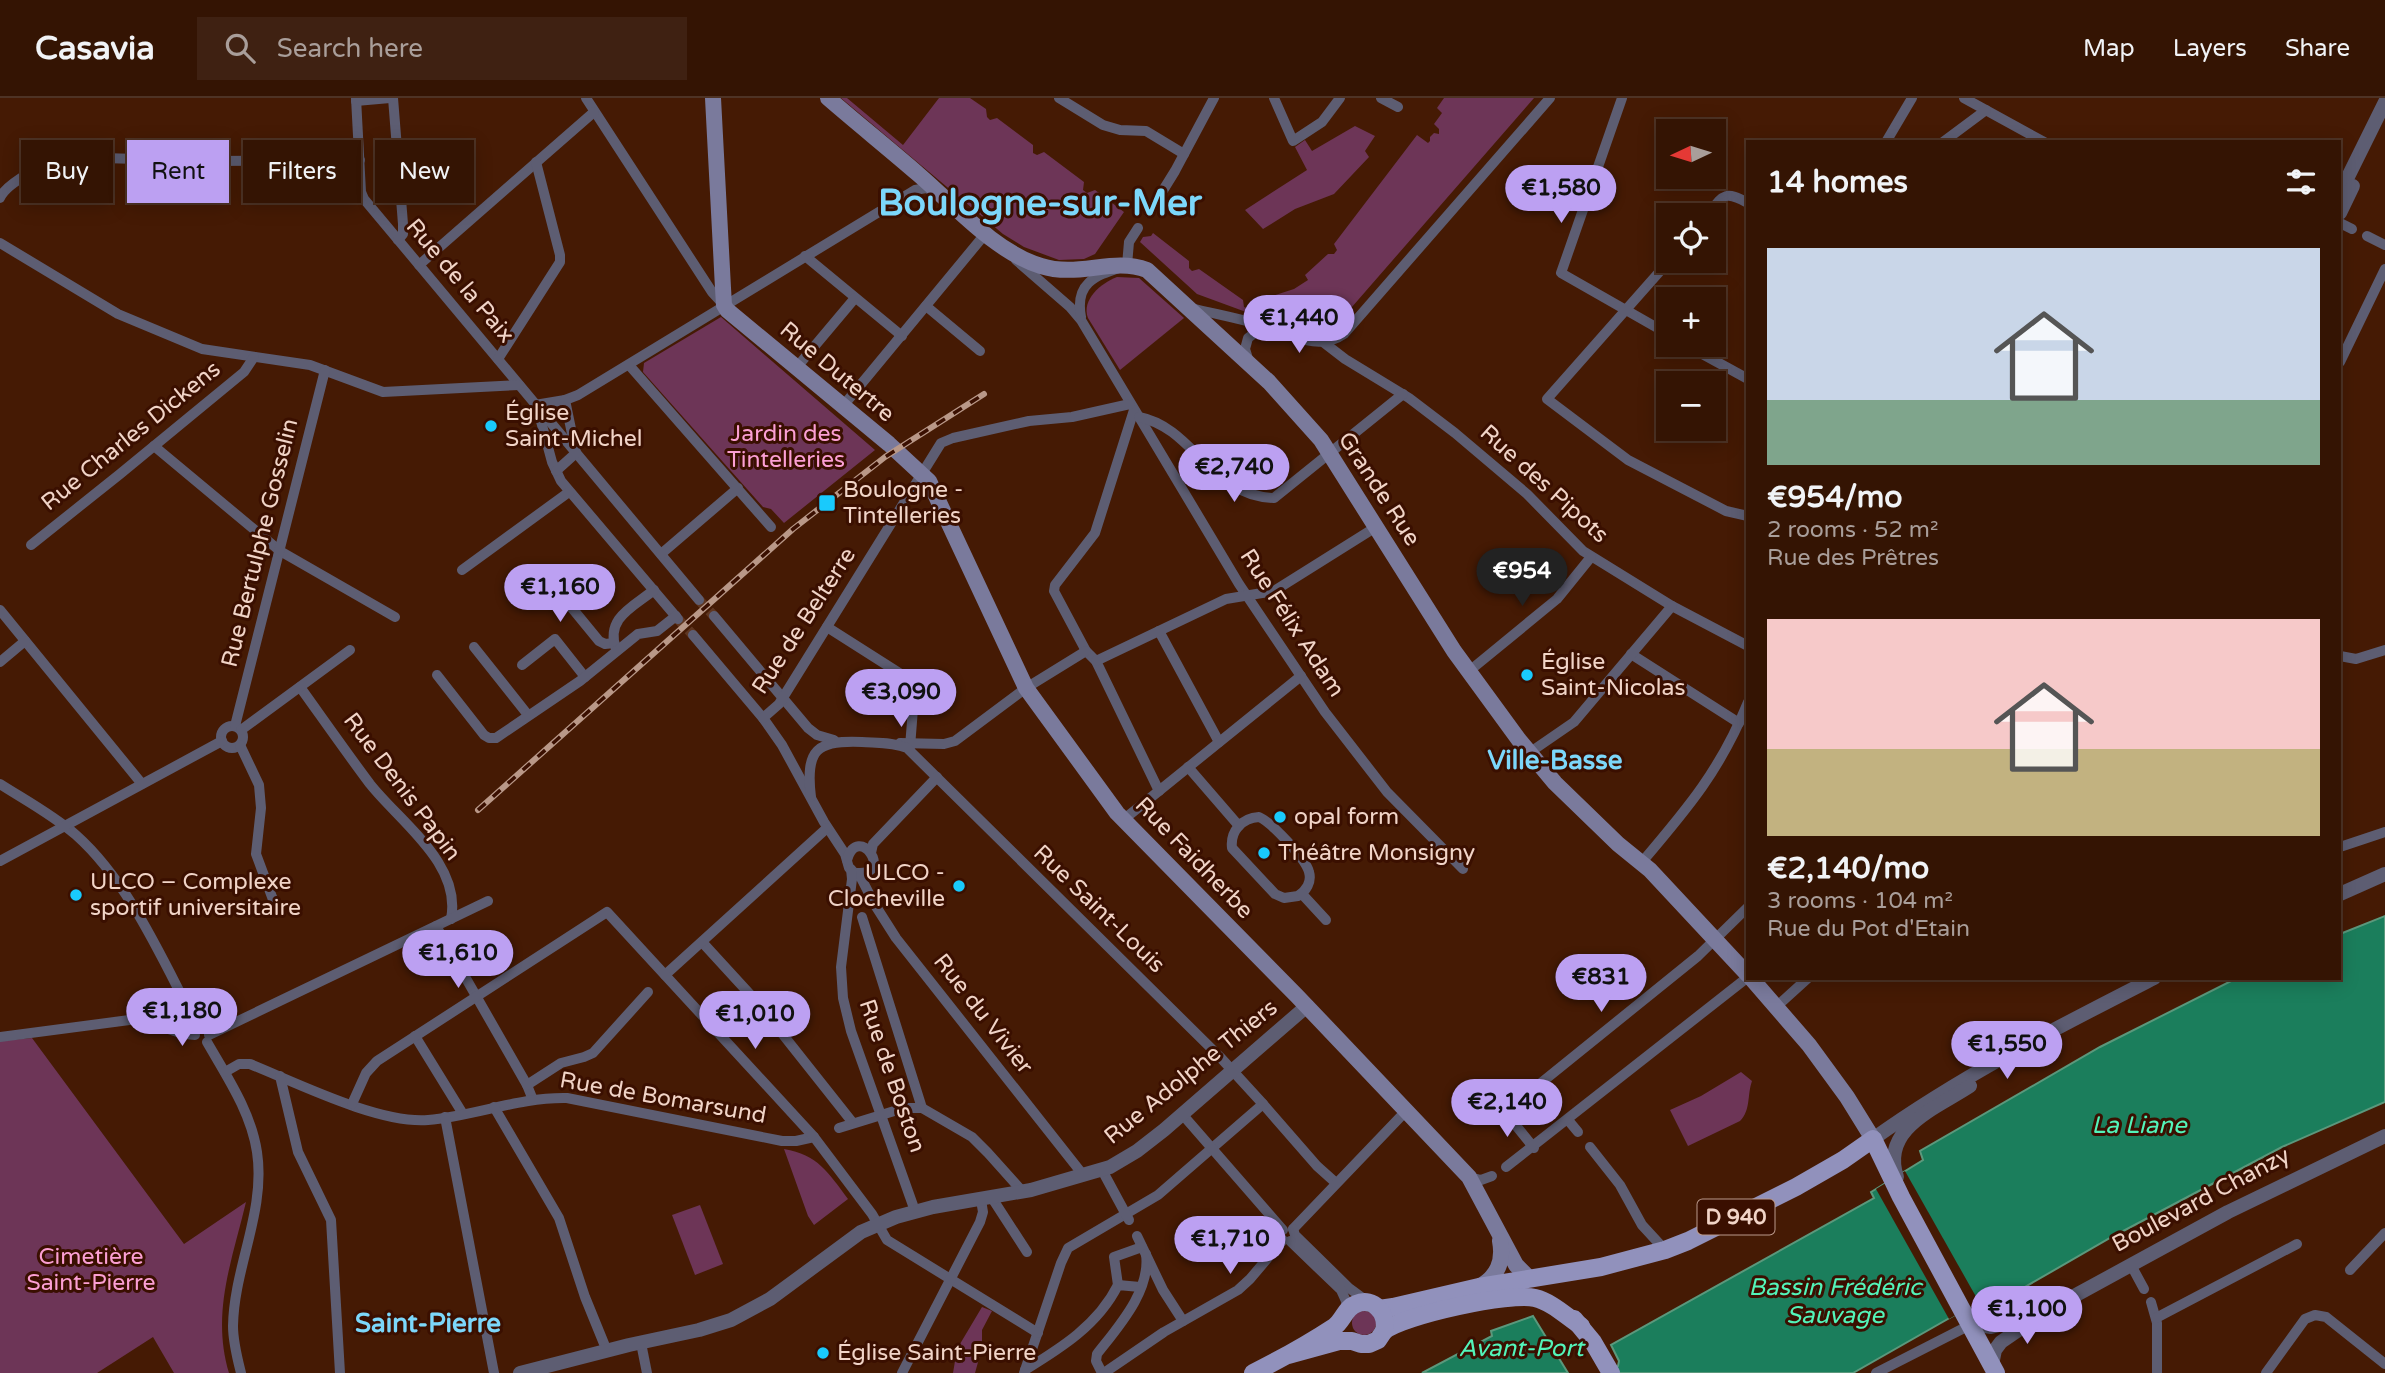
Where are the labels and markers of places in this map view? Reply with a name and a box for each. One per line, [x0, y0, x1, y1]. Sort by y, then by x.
pin: €1,580 [1504, 166, 1618, 225]
pin: €1,440 [1242, 296, 1356, 355]
place label: Église Saint-Michel [505, 399, 642, 453]
marker: Église Saint-Michel [483, 418, 499, 434]
pin: €2,740 [1177, 444, 1291, 504]
place label: Boulogne - Tintelleries [843, 476, 963, 530]
marker: Boulogne - Tintelleries [817, 493, 837, 513]
pin: €954 [1481, 548, 1563, 608]
pin: €1,160 [503, 564, 617, 624]
place label: Église Saint-Nicolas [1541, 648, 1686, 702]
marker: Église Saint-Nicolas [1519, 667, 1535, 683]
pin: €3,090 [844, 670, 958, 729]
place label: opal form [1294, 803, 1399, 831]
marker: opal form [1272, 809, 1288, 825]
place label: Théâtre Monsigny [1278, 839, 1475, 867]
marker: Théâtre Monsigny [1256, 845, 1272, 861]
place label: ULCO - Clocheville [828, 859, 945, 913]
place label: ULCO – Complexe sportif universitaire [90, 868, 301, 922]
marker: ULCO - Clocheville [951, 878, 967, 894]
marker: ULCO – Complexe sportif universitaire [68, 887, 84, 903]
pin: €1,610 [401, 930, 515, 990]
pin: €831 [1560, 954, 1642, 1014]
pin: €1,180 [125, 988, 239, 1048]
pin: €1,010 [698, 992, 812, 1051]
pin: €1,550 [1950, 1021, 2064, 1081]
pin: €2,140 [1450, 1080, 1564, 1139]
pin: €1,710 [1173, 1216, 1287, 1276]
pin: €1,100 [1970, 1286, 2084, 1346]
place label: Église Saint-Pierre [837, 1339, 1036, 1367]
marker: Église Saint-Pierre [815, 1345, 831, 1361]

